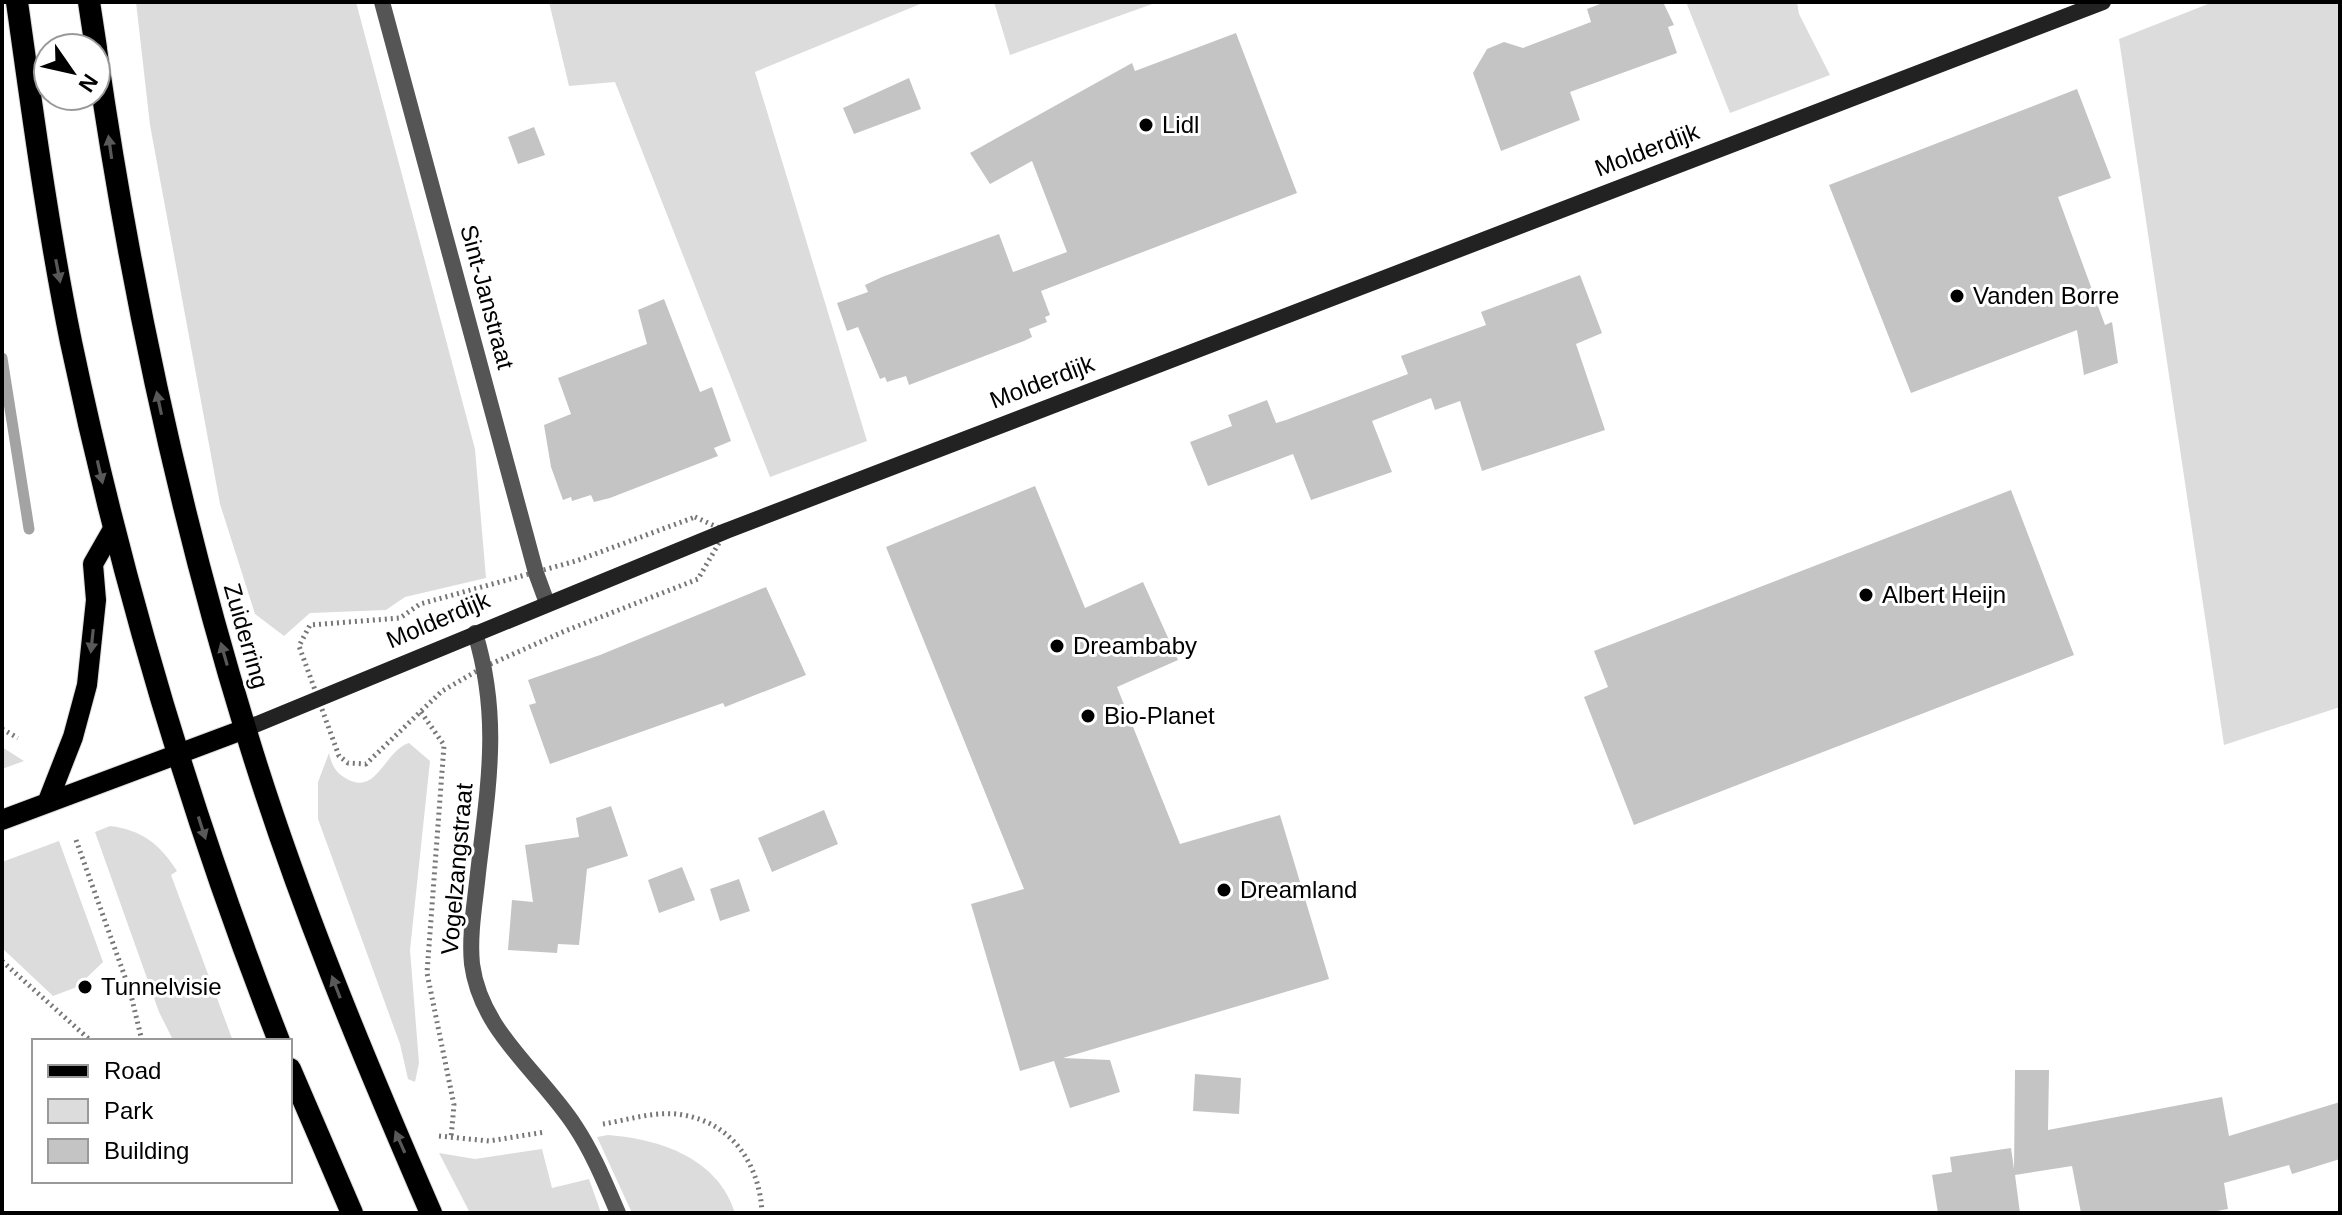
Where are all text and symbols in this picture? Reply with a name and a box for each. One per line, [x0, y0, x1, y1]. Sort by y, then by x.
north arrow [32, 32, 112, 112]
text: N [73, 69, 103, 96]
place label: Lidl [1162, 111, 1199, 138]
marker: Lidl [1137, 116, 1155, 134]
street label: Molderdijk [1591, 117, 1704, 182]
one-way arrow [103, 135, 116, 160]
street label: Sint-Janstraat [455, 222, 520, 372]
one-way arrow [52, 259, 65, 284]
place label: Vanden Borre [1973, 282, 2119, 309]
marker: Vanden Borre [1948, 287, 1966, 305]
street label: Molderdijk [986, 349, 1099, 414]
one-way arrow [153, 390, 165, 415]
one-way arrow [94, 459, 107, 484]
street label: Zuiderring [219, 580, 274, 692]
place label: Albert Heijn [1882, 581, 2006, 608]
street label: Molderdijk [382, 585, 494, 653]
marker: Albert Heijn [1857, 586, 1875, 604]
one-way arrow [85, 629, 98, 654]
place label: Dreambaby [1073, 632, 1197, 659]
marker: Dreambaby [1048, 637, 1066, 655]
one-way arrow [217, 642, 230, 666]
place label: Bio-Planet [1104, 702, 1215, 729]
marker: Bio-Planet [1079, 707, 1097, 725]
street label: Vogelzangstraat [436, 782, 477, 956]
one-way arrow [196, 816, 209, 840]
place label: Dreamland [1240, 876, 1357, 903]
marker: Dreamland [1215, 881, 1233, 899]
place label: Tunnelvisie [101, 973, 222, 1000]
one-way arrow [329, 975, 342, 999]
marker: Tunnelvisie [76, 978, 94, 996]
legend [32, 1039, 292, 1183]
text: Road [104, 1057, 161, 1084]
text: Park [104, 1097, 154, 1124]
one-way arrow [393, 1130, 406, 1153]
text: Building [104, 1137, 189, 1164]

